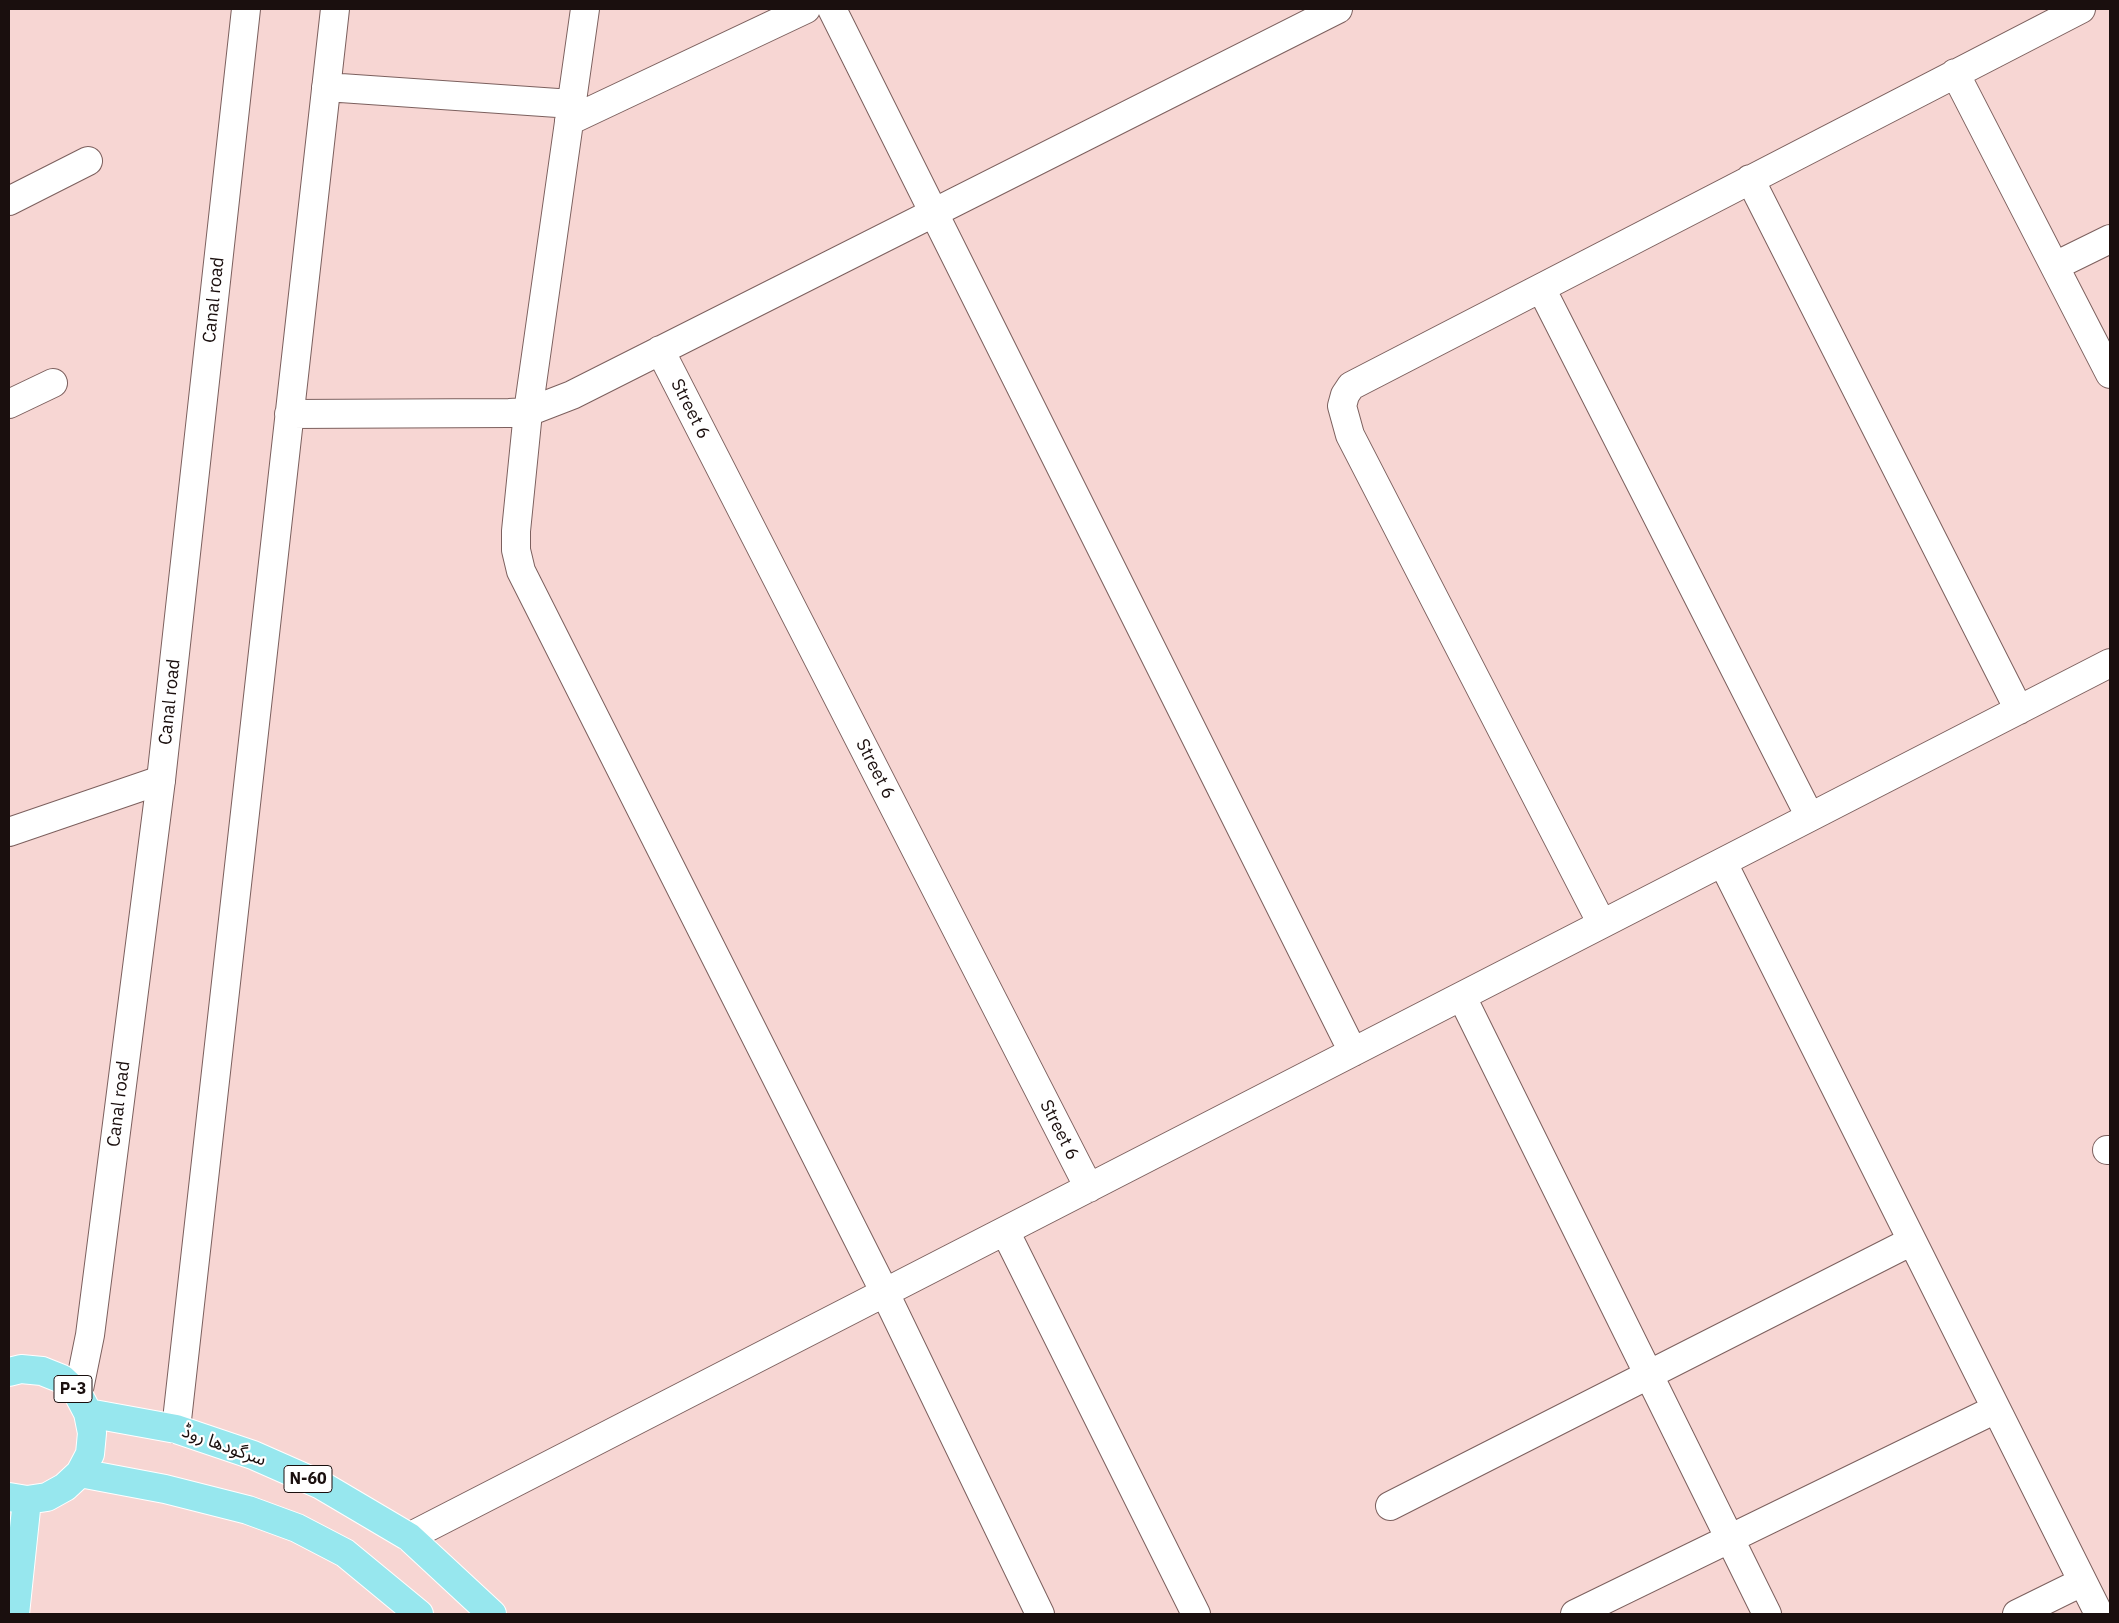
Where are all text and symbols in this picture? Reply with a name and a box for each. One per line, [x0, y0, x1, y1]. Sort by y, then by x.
street label: Canal road [199, 256, 229, 344]
street label: Street 6 [666, 375, 714, 443]
street label: Canal road [155, 658, 185, 746]
street label: Street 6 [851, 735, 899, 803]
street label: Canal road [103, 1060, 135, 1148]
street label: Street 6 [1035, 1096, 1083, 1164]
road number: P-3 [54, 1376, 92, 1402]
street label: سرگودھا روڈ [179, 1421, 269, 1471]
road number: N-60 [284, 1466, 332, 1492]

